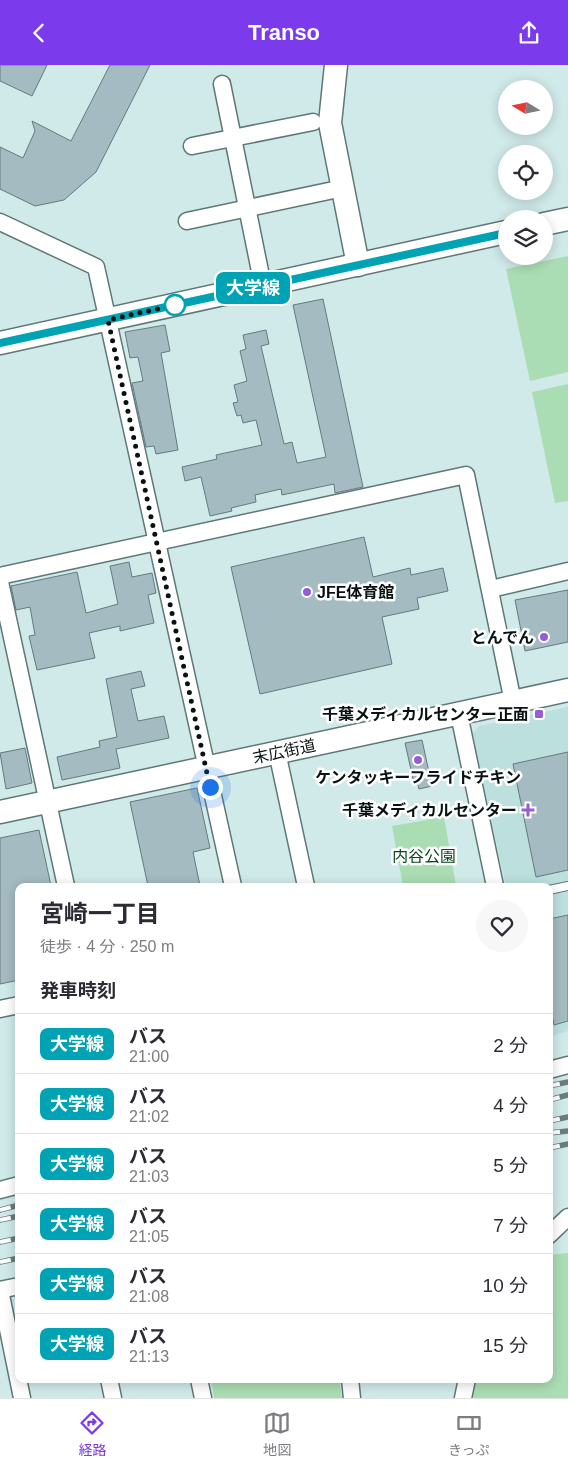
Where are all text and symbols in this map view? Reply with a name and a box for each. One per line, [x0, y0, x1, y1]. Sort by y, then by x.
icon: back [25, 19, 53, 47]
icon: share [515, 19, 543, 47]
text: Transo [248, 20, 320, 45]
north arrow [498, 80, 552, 135]
map controls [498, 80, 553, 265]
button: locate [498, 145, 553, 200]
button: layers [498, 210, 553, 265]
line badge: 大学線 [224, 272, 282, 304]
text: 大学線 [226, 278, 280, 298]
unlabelled marker [164, 294, 186, 316]
place label: JFE体育館 [317, 584, 394, 601]
marker: JFE体育館 [301, 586, 313, 598]
place label: とんでん [471, 629, 534, 646]
marker: とんでん [538, 631, 550, 643]
place label: 千葉メディカルセンター正面 [322, 706, 529, 723]
marker: 千葉メディカルセンター正面 [533, 708, 545, 720]
street label: 末広街道 [251, 737, 317, 766]
marker: ケンタッキーフライドチキン [412, 754, 424, 766]
place label: ケンタッキーフライドチキン [315, 769, 521, 786]
your location [198, 775, 223, 800]
place label: 千葉メディカルセンター [342, 802, 517, 819]
marker: 千葉メディカルセンター [521, 803, 535, 817]
park label: 内谷公園 [392, 848, 456, 865]
text: 宮崎一丁目 [40, 900, 160, 927]
button: heart [476, 900, 528, 952]
text: 徒歩 · 4 分 · 250 m [40, 938, 174, 955]
text: 発車時刻 [40, 980, 116, 1001]
text: バス [129, 1026, 167, 1047]
text: 大学線 [50, 1034, 104, 1054]
text: 2 分 [493, 1035, 528, 1056]
text: 21:00 [129, 1048, 169, 1065]
text: バス [129, 1086, 167, 1107]
text: 大学線 [50, 1094, 104, 1114]
text: 4 分 [493, 1095, 528, 1116]
text: 21:02 [129, 1108, 169, 1125]
text: バス [129, 1146, 167, 1167]
text: 大学線 [50, 1154, 104, 1174]
text: 5 分 [493, 1155, 528, 1176]
text: 21:03 [129, 1168, 169, 1185]
text: バス [129, 1206, 167, 1227]
text: 大学線 [50, 1214, 104, 1234]
text: 7 分 [493, 1215, 528, 1236]
text: 21:05 [129, 1228, 169, 1245]
text: バス [129, 1266, 167, 1287]
text: 大学線 [50, 1274, 104, 1294]
text: 10 分 [483, 1275, 528, 1296]
text: 21:08 [129, 1288, 169, 1305]
text: バス [129, 1326, 167, 1347]
text: 大学線 [50, 1334, 104, 1354]
text: 15 分 [483, 1335, 528, 1356]
text: 21:13 [129, 1348, 169, 1365]
tab: 経路 [78, 1409, 106, 1459]
tab: 地図 [263, 1409, 291, 1459]
tab: きっぷ [448, 1409, 490, 1459]

